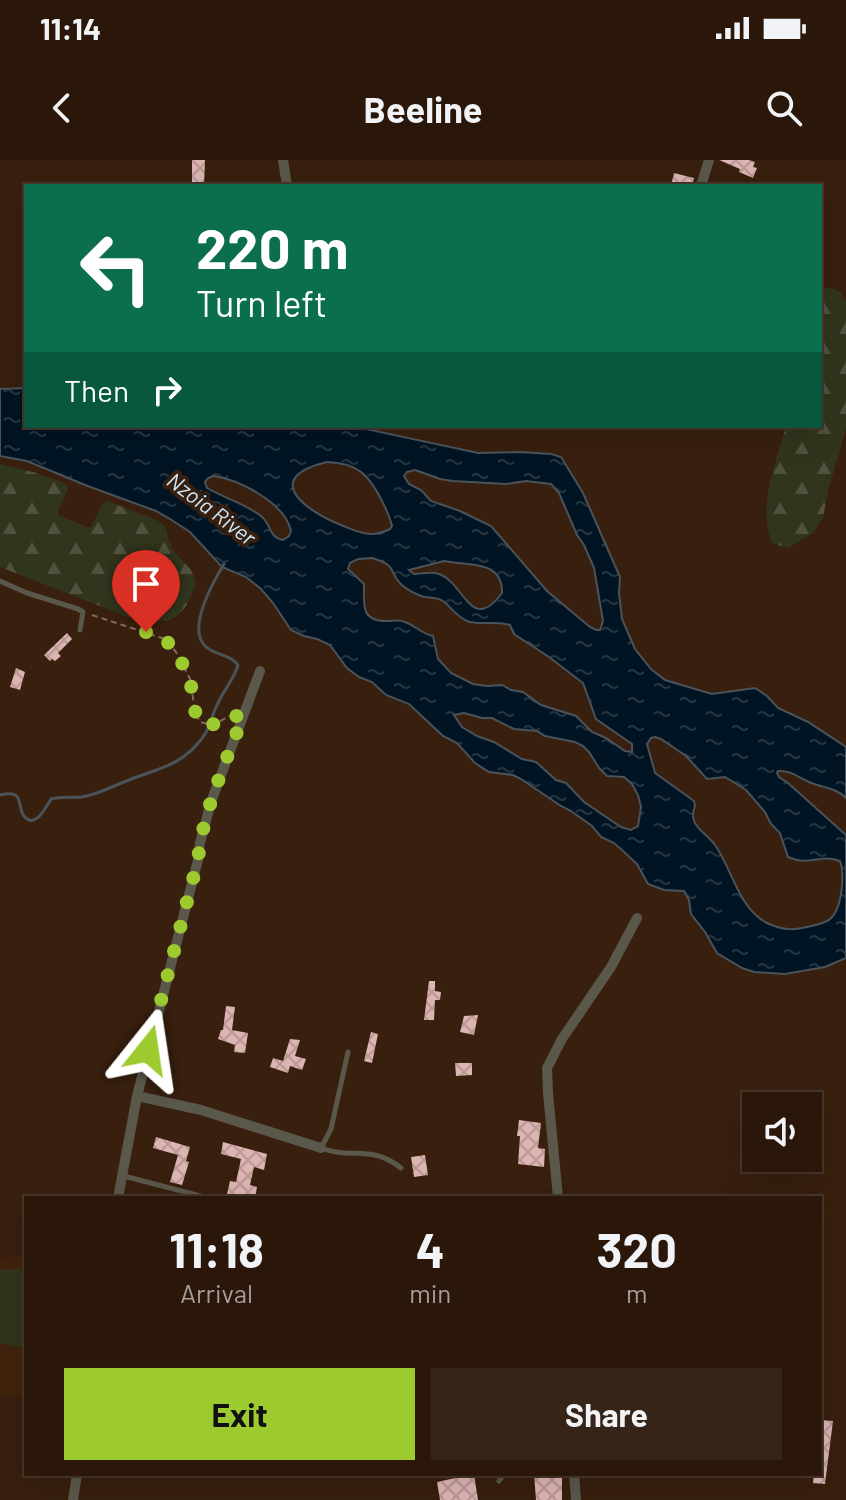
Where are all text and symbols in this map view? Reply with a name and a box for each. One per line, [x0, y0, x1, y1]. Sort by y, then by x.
text: 11:14 [40, 10, 101, 46]
icon: back [40, 86, 84, 130]
icon: search [762, 86, 806, 130]
text: Beeline [364, 87, 482, 130]
text: 220 m [196, 213, 349, 280]
icon: left [64, 216, 168, 320]
text: Turn left [196, 281, 327, 324]
icon: right [145, 368, 189, 412]
text: Then [64, 372, 129, 408]
water label: Nzoia River [162, 466, 262, 551]
pin [112, 550, 180, 632]
icon: arrive [124, 562, 168, 606]
position arrow [106, 1008, 190, 1092]
map controls [742, 1092, 822, 1172]
button: sound [742, 1092, 822, 1172]
text: 11:18 [169, 1220, 264, 1278]
text: 4 [416, 1220, 445, 1278]
text: 320 [597, 1220, 677, 1278]
text: Arrival [180, 1277, 253, 1308]
text: min [409, 1277, 451, 1308]
text: m [626, 1277, 647, 1308]
button: Exit [64, 1368, 415, 1460]
button: Share [431, 1368, 782, 1460]

